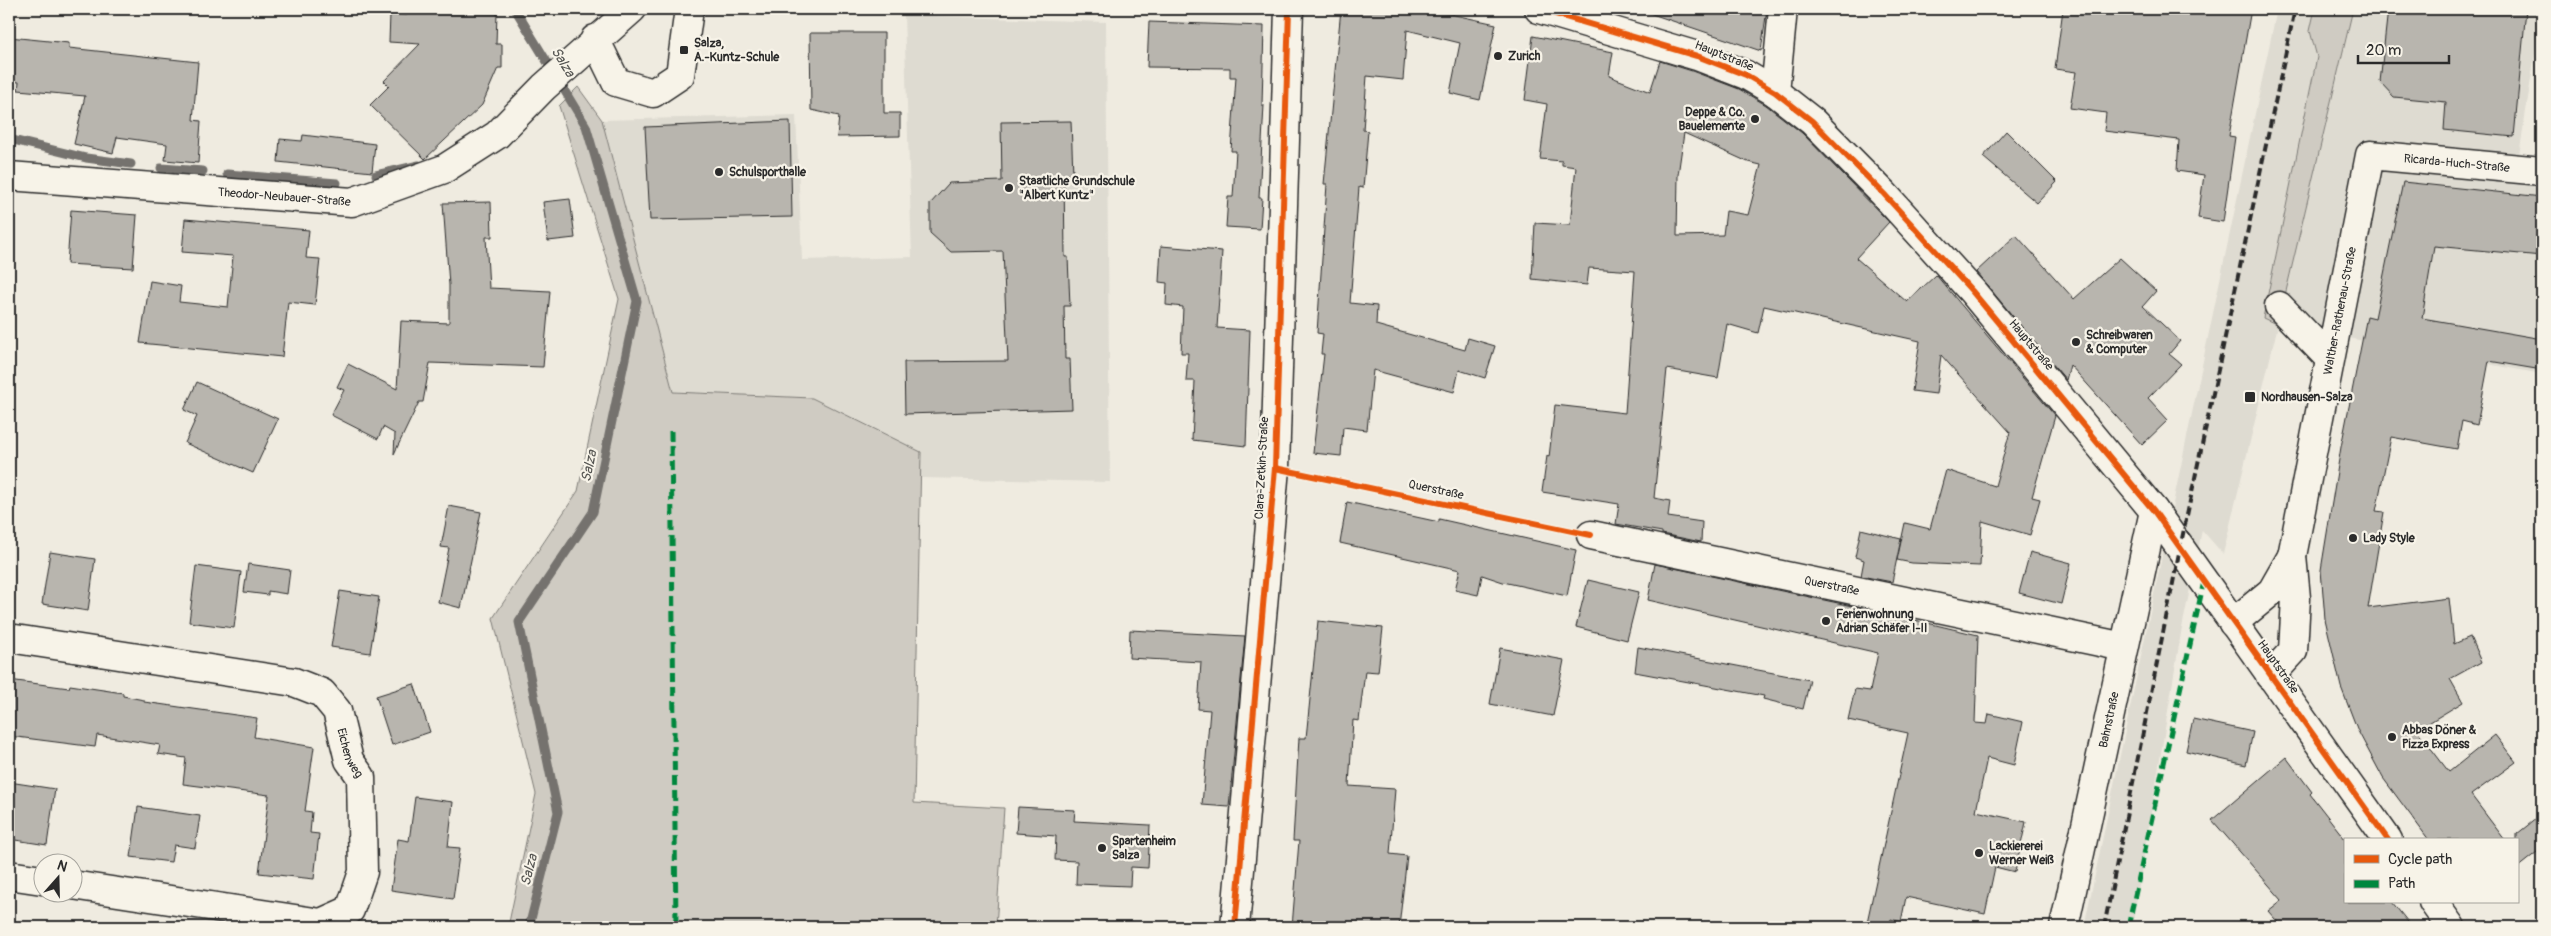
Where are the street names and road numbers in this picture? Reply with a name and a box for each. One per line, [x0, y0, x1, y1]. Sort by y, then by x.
street label: Hauptstraße [1692, 37, 1756, 75]
street label: Ricarda-Huch-Straße [2403, 151, 2511, 175]
street label: Theodor-Neubauer-Straße [217, 184, 351, 209]
street label: Walther-Rathenau-Straße [2320, 245, 2360, 376]
street label: Hauptstraße [2005, 316, 2057, 374]
street label: Clara-Zetkin-Straße [1252, 416, 1272, 520]
street label: Querstraße [1407, 477, 1465, 503]
street label: Querstraße [1803, 572, 1861, 599]
street label: Hauptstraße [2254, 637, 2302, 697]
street label: Bahnstraße [2095, 690, 2122, 749]
street label: Eichenweg [334, 726, 367, 781]

